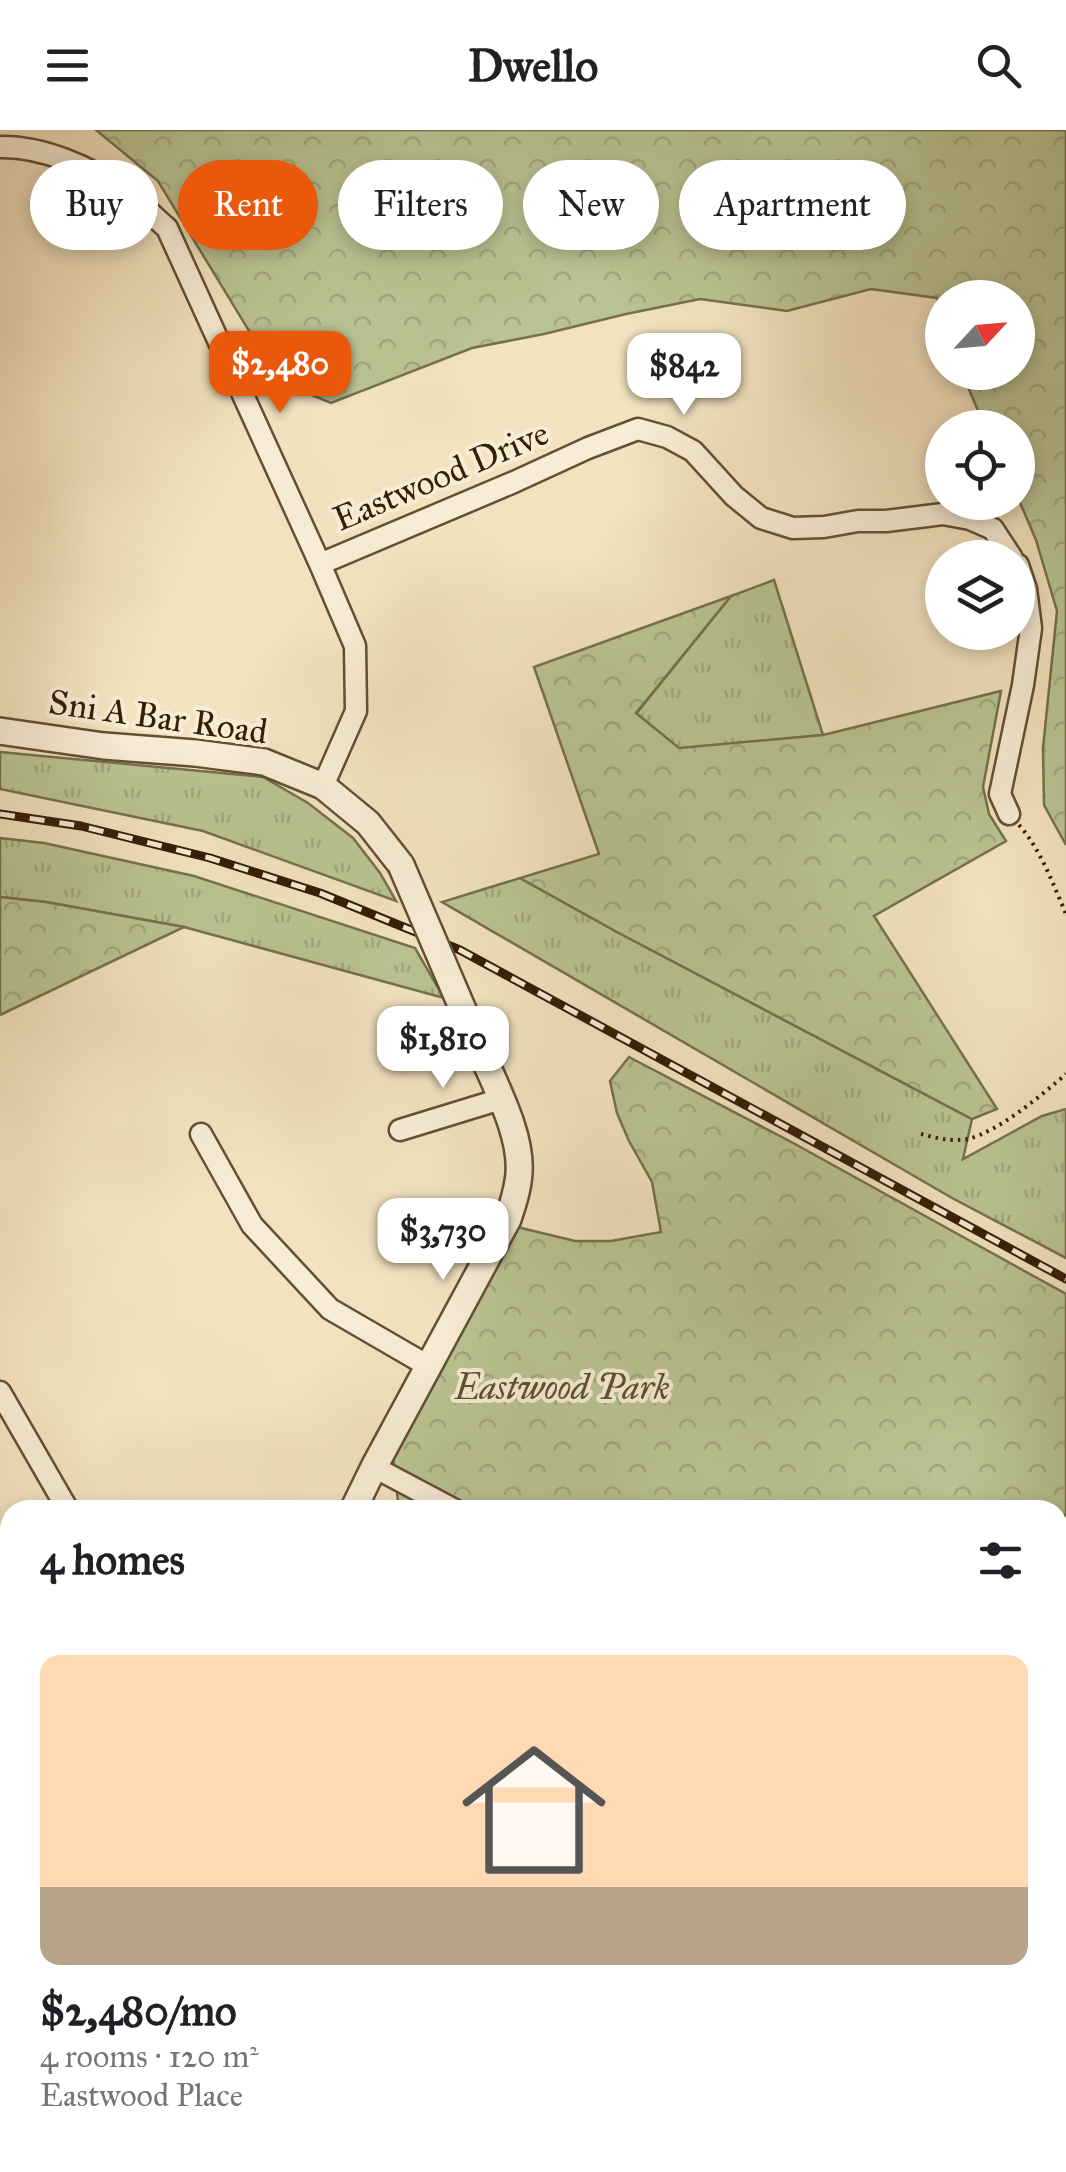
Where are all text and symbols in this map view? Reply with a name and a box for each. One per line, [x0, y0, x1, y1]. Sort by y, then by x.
icon: menu [40, 38, 95, 93]
text: Dwello [468, 38, 598, 93]
icon: search [971, 38, 1026, 93]
chip: Buy [30, 160, 158, 250]
chip: Rent [178, 160, 318, 250]
chip: Filters [338, 160, 503, 250]
chip: New [523, 160, 659, 250]
chip: Apartment [679, 160, 906, 250]
north arrow [925, 280, 1035, 390]
map controls [925, 280, 1035, 650]
pin: $2,480 [199, 331, 361, 416]
pin: $842 [625, 333, 743, 418]
text: $2,480 [231, 344, 329, 383]
text: $842 [649, 346, 719, 385]
button: locate [925, 410, 1035, 520]
street label: Eastwood Drive [327, 411, 555, 541]
button: layers [925, 540, 1035, 650]
street label: Sni A Bar Road [46, 680, 271, 754]
pin: $1,810 [362, 1006, 524, 1091]
text: $1,810 [399, 1019, 487, 1058]
pin: $3,730 [362, 1198, 524, 1283]
text: $3,730 [400, 1211, 486, 1250]
park label: Eastwood Park [453, 1366, 670, 1409]
icon: filters [973, 1533, 1028, 1588]
text: 4 homes [40, 1534, 185, 1586]
icon: home [444, 1720, 624, 1900]
text: $2,480/mo [40, 1985, 237, 2037]
text: 4 rooms · 120 m² [40, 2037, 259, 2076]
text: Eastwood Place [40, 2076, 243, 2115]

